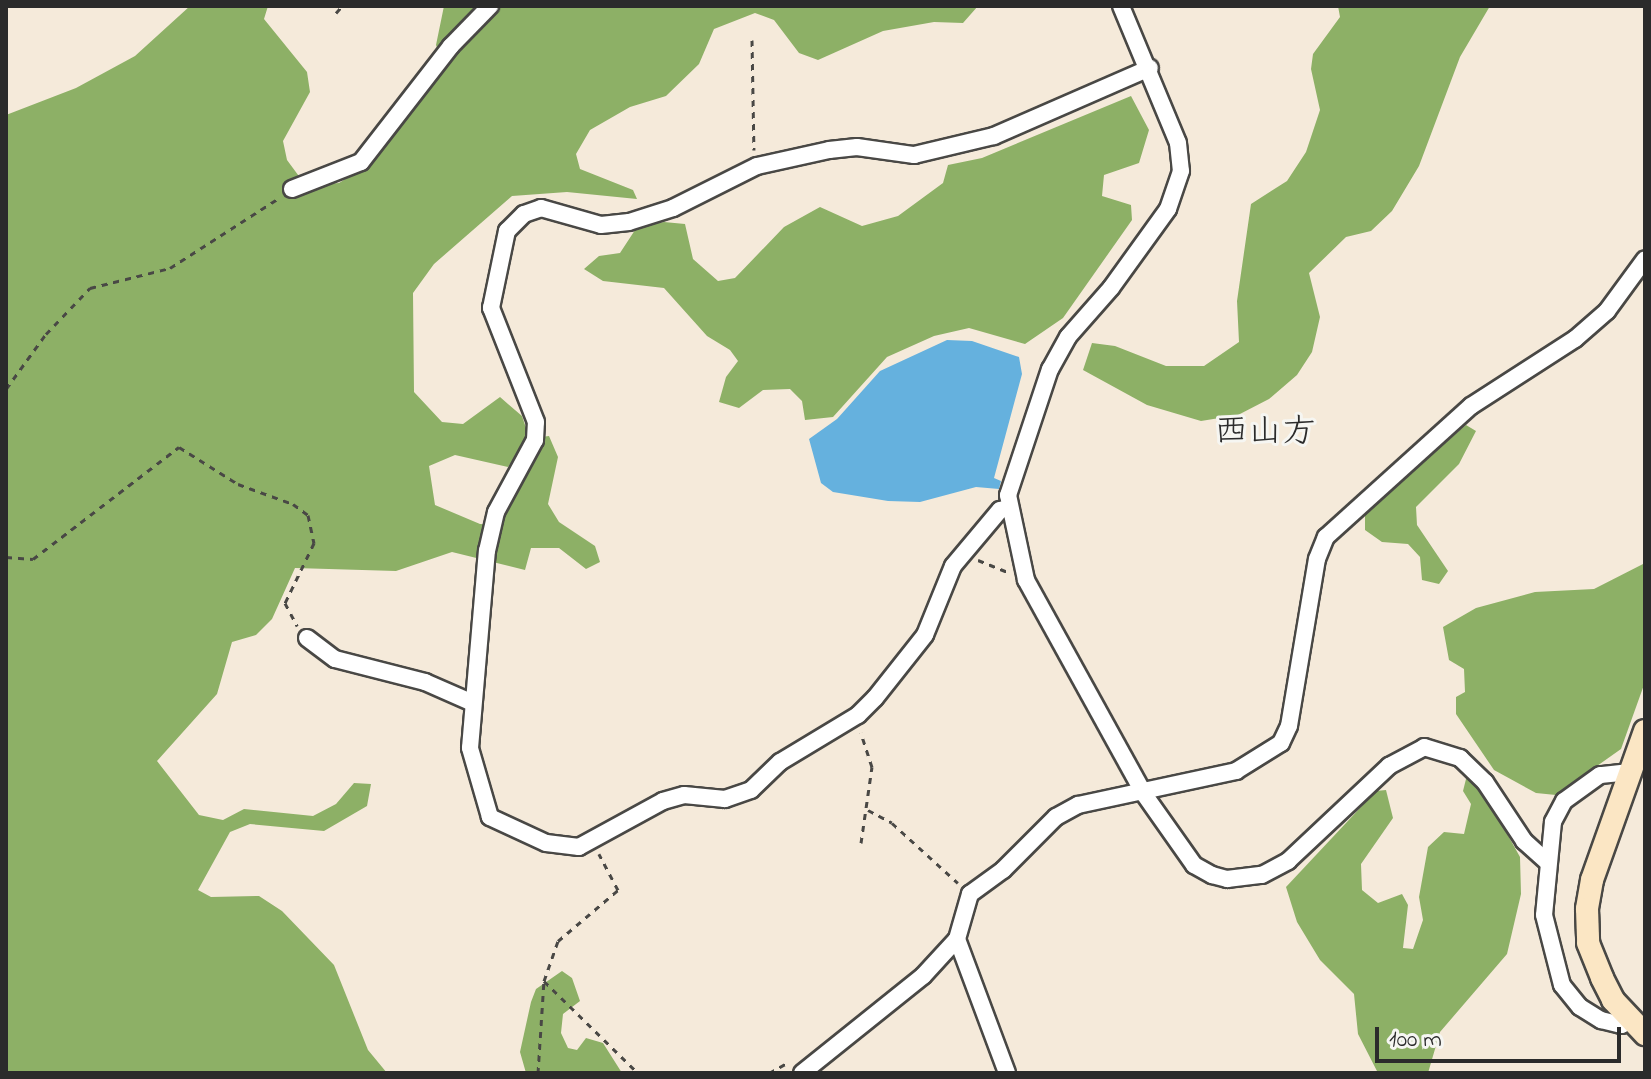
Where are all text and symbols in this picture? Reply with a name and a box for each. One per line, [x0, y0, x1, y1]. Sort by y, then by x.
district label: 西山方 [1214, 414, 1316, 454]
scale bar [1379, 1011, 1625, 1061]
text: 100 m [1389, 1023, 1442, 1058]

